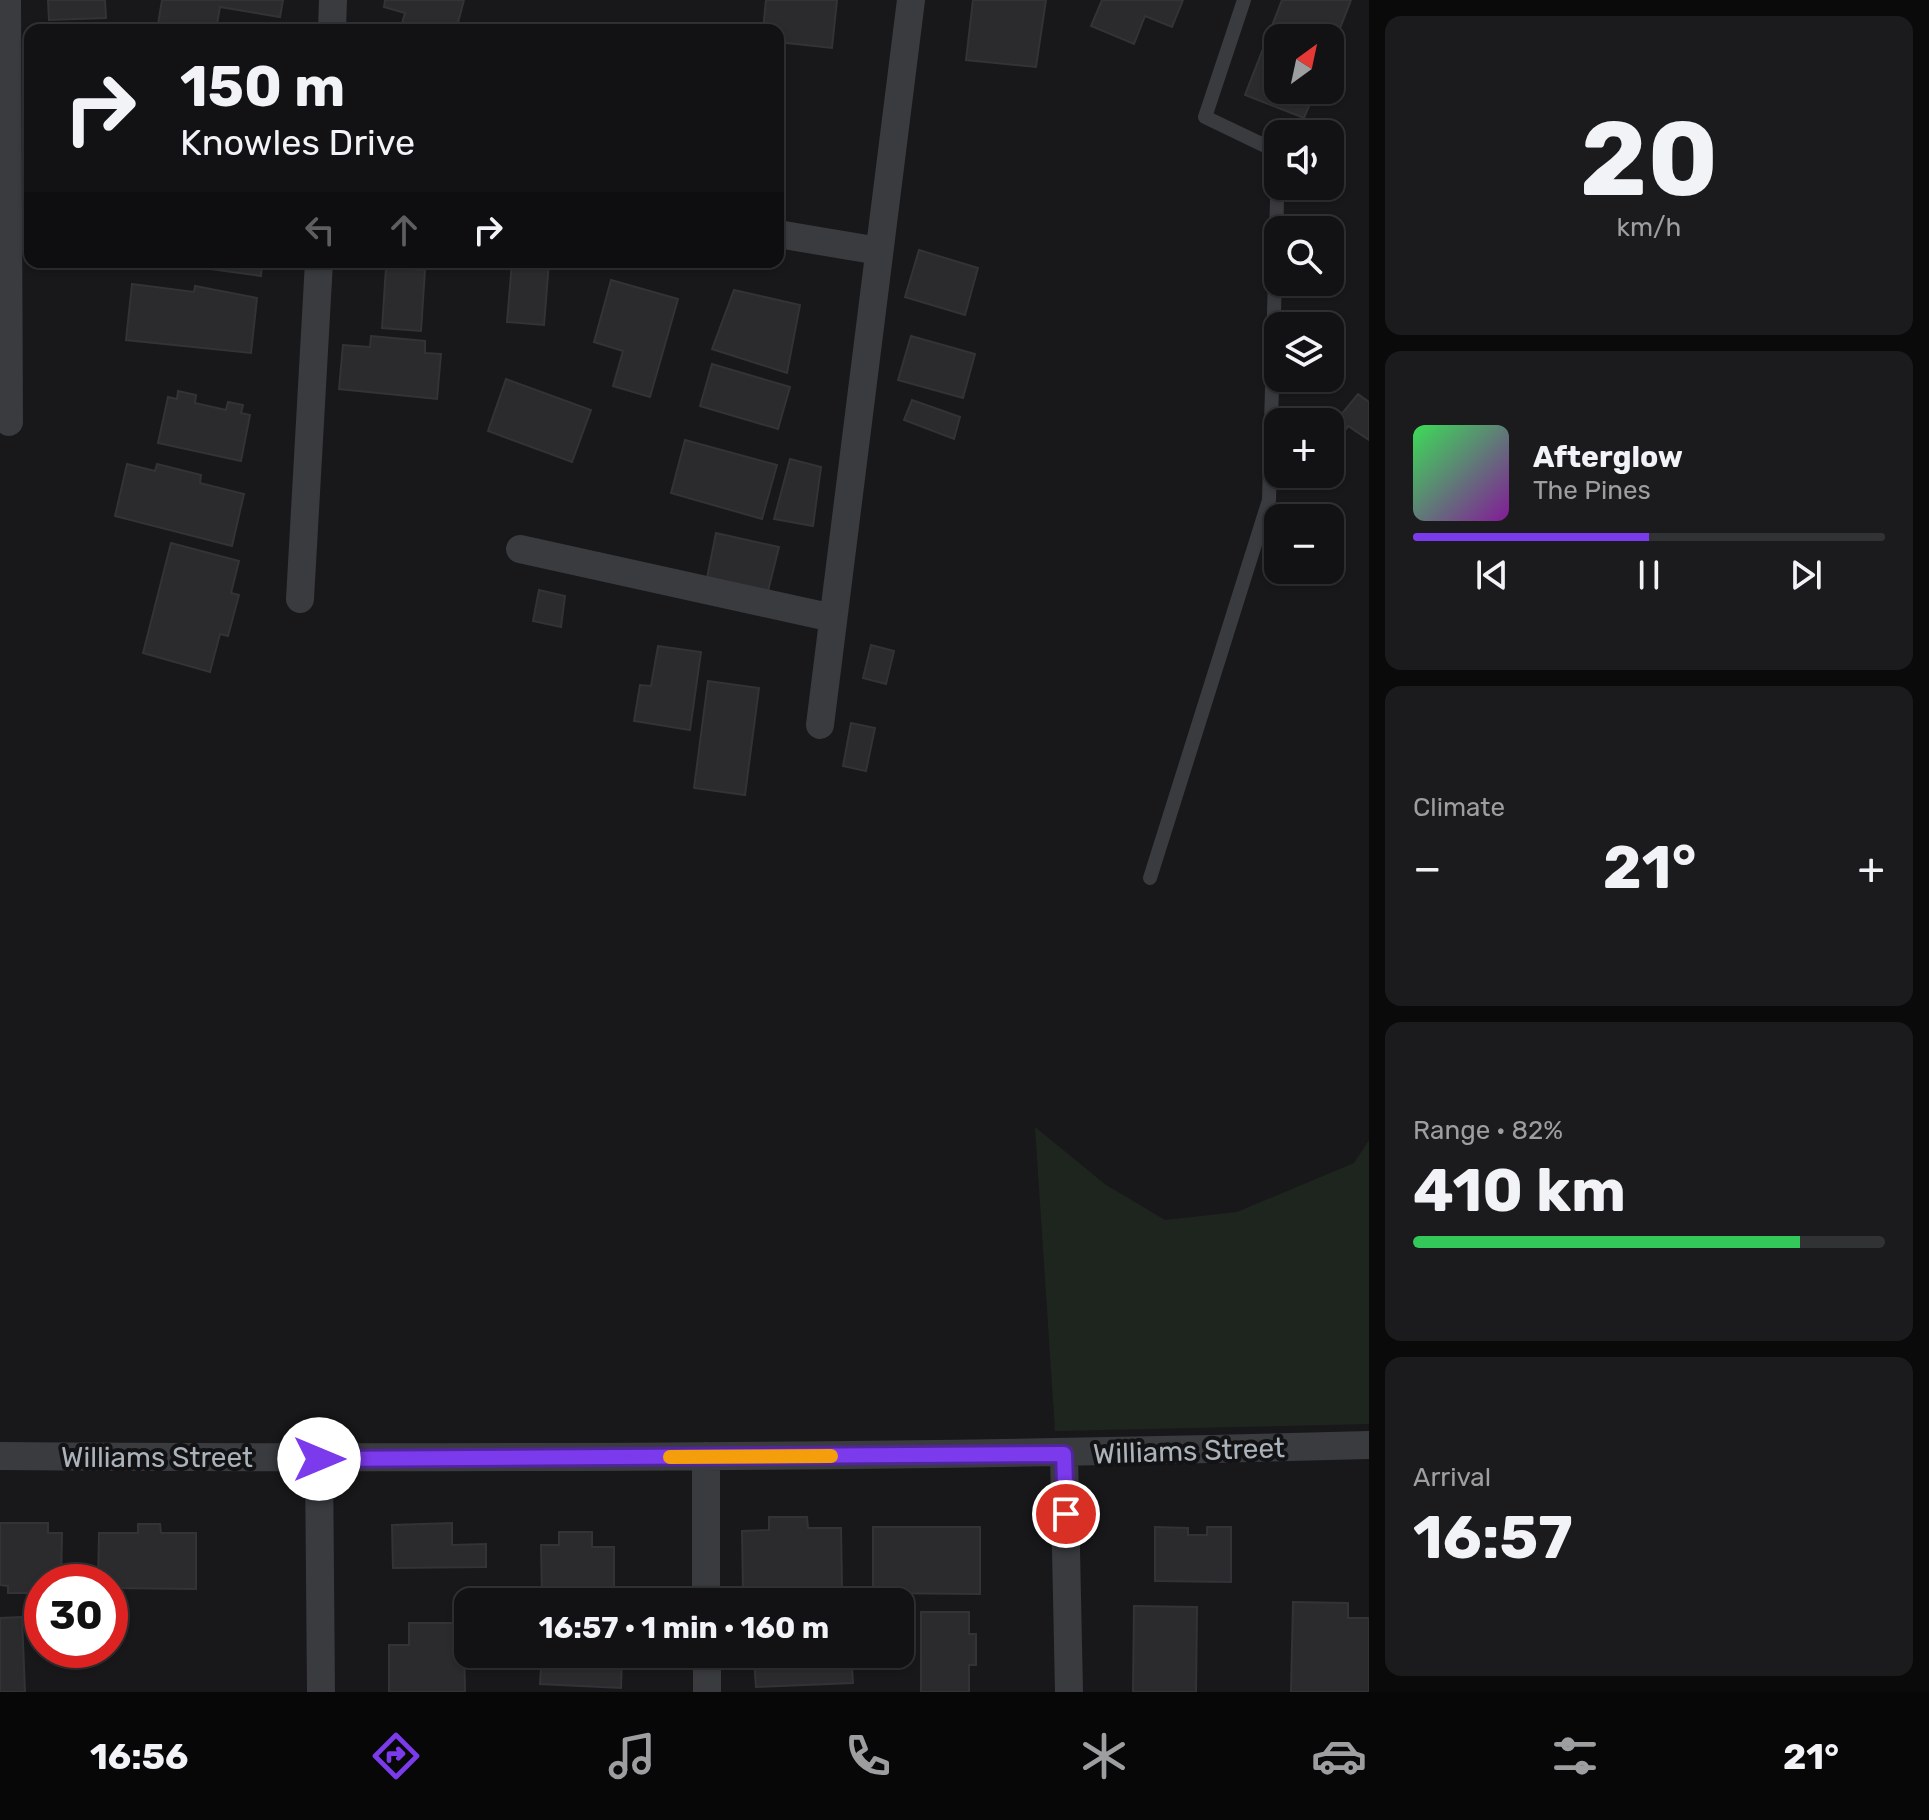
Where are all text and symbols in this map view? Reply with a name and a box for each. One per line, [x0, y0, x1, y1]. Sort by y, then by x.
north arrow [1264, 24, 1344, 104]
map controls [1264, 24, 1344, 584]
text: 150 m [180, 54, 345, 120]
icon: right [48, 56, 152, 160]
text: 20 [1580, 98, 1718, 221]
button: sound [1264, 120, 1344, 200]
text: Knowles Drive [180, 121, 415, 164]
icon: left [298, 208, 342, 252]
icon: ahead [382, 208, 426, 252]
icon: right [466, 208, 510, 252]
text: km/h [1617, 212, 1681, 243]
button: search [1264, 216, 1344, 296]
button: layers [1264, 312, 1344, 392]
button: + [1264, 408, 1344, 488]
text: Afterglow [1533, 439, 1683, 475]
text: The Pines [1533, 475, 1651, 506]
button: − [1264, 504, 1344, 584]
icon: previous [1470, 553, 1514, 597]
icon: pause [1627, 553, 1671, 597]
icon: next [1784, 553, 1828, 597]
text: Climate [1413, 792, 1505, 823]
text: 21° [1603, 832, 1696, 903]
text: − [1413, 842, 1442, 894]
text: + [1858, 842, 1885, 894]
text: Range · 82% [1413, 1115, 1563, 1146]
text: 410 km [1413, 1155, 1626, 1226]
position arrow [277, 1417, 361, 1501]
street label: Williams Street [1092, 1431, 1286, 1471]
street label: Williams Street [61, 1441, 253, 1474]
text: Arrival [1413, 1462, 1491, 1493]
pin [1032, 1480, 1100, 1548]
icon: arrive [1044, 1492, 1088, 1536]
text: 16:57 [1413, 1502, 1573, 1573]
speed limit sign: 30 [24, 1564, 128, 1668]
text: 16:57 · 1 min · 160 m [539, 1610, 829, 1646]
icon: directions [368, 1728, 424, 1784]
icon: music [604, 1728, 660, 1784]
icon: phone [840, 1728, 896, 1784]
icon: climate [1076, 1728, 1132, 1784]
icon: car [1311, 1728, 1367, 1784]
icon: filters [1547, 1728, 1603, 1784]
text: 16:56 [90, 1735, 188, 1778]
text: 21° [1783, 1735, 1839, 1778]

